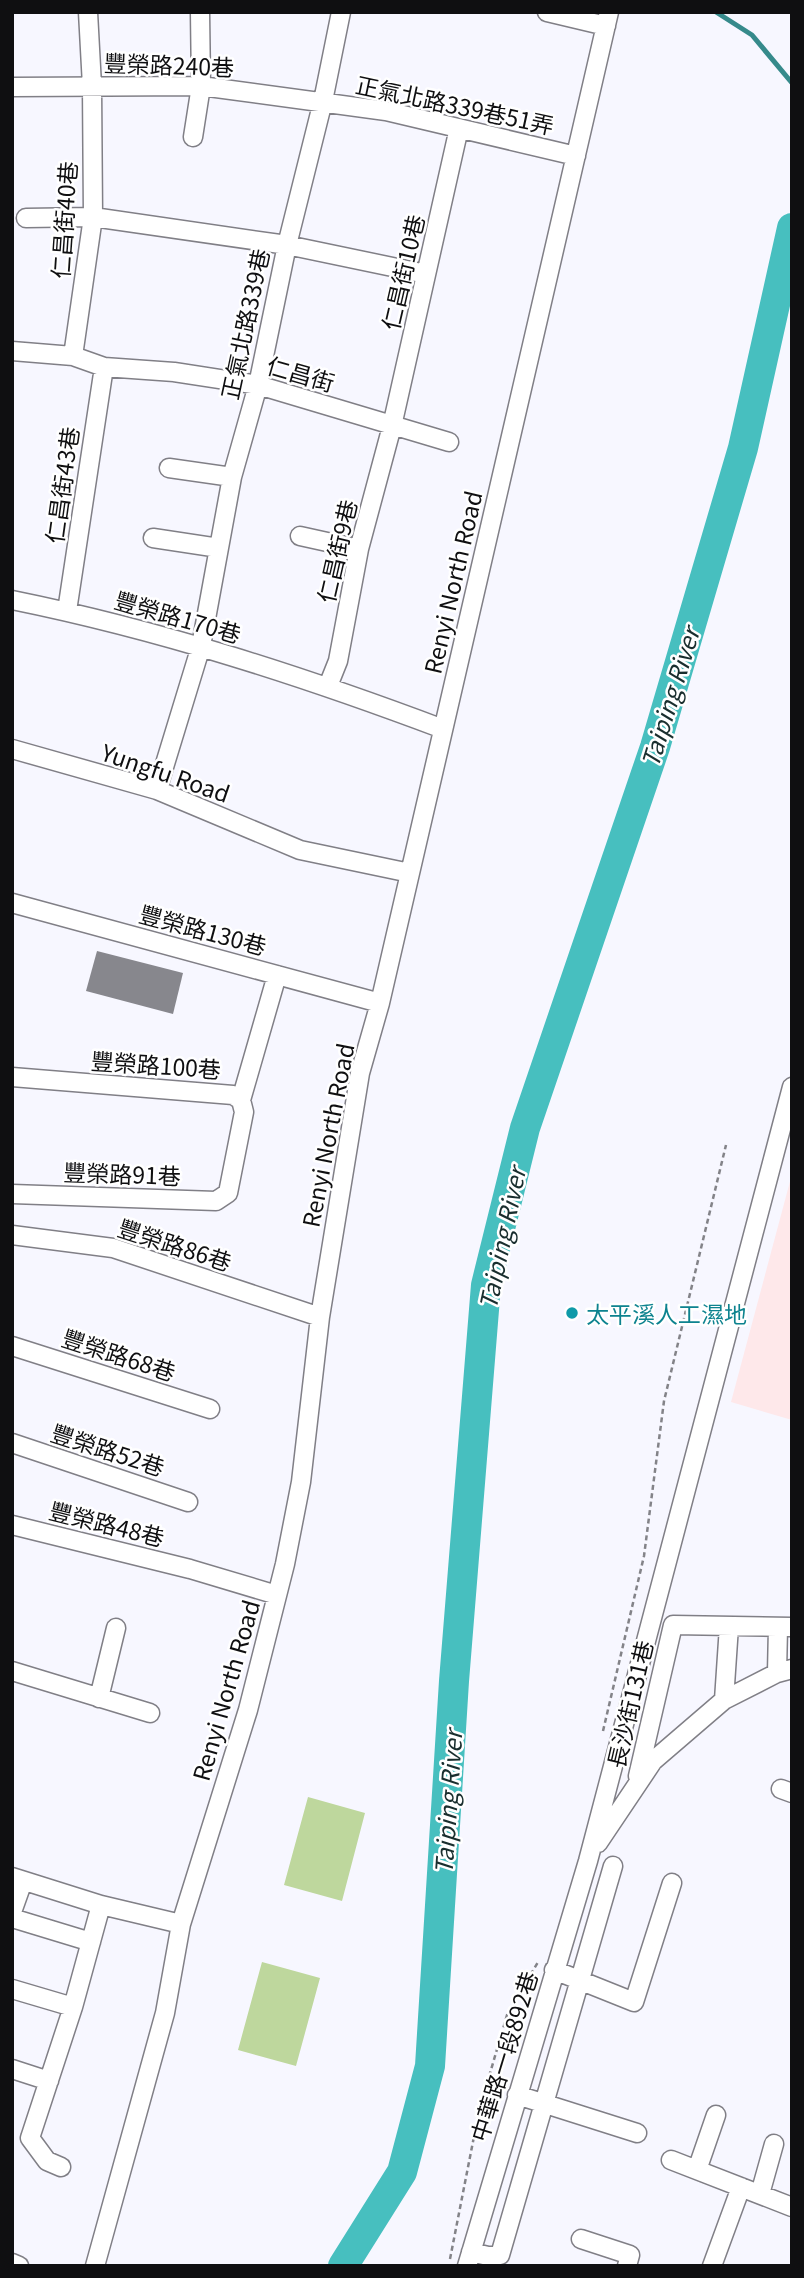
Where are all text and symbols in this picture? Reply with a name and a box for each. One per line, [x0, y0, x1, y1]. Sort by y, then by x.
street label: 豐榮路240巷 [103, 45, 235, 83]
street label: 正氣北路339巷51弄 [353, 66, 557, 142]
street label: 仁昌街40巷 [42, 160, 84, 280]
street label: 仁昌街10巷 [372, 211, 432, 333]
street label: 正氣北路339巷 [211, 245, 277, 403]
street label: 仁昌街 [263, 347, 339, 399]
street label: 仁昌街43巷 [36, 424, 86, 546]
street label: Renyi North Road [414, 487, 490, 677]
street label: 仁昌街9巷 [308, 496, 364, 606]
street label: 豐榮路170巷 [111, 582, 245, 650]
water label: Taiping River [631, 619, 708, 771]
street label: Yungfu Road [96, 734, 235, 810]
street label: 豐榮路130巷 [136, 896, 270, 962]
street label: Renyi North Road [292, 1040, 362, 1230]
street label: 豐榮路100巷 [90, 1042, 222, 1086]
street label: 豐榮路91巷 [63, 1154, 181, 1192]
water label: Taiping River [469, 1160, 534, 1312]
street label: 豐榮路86巷 [114, 1210, 236, 1278]
place label: 太平溪人工濕地 [586, 1296, 747, 1330]
marker: 太平溪人工濕地 [564, 1305, 580, 1321]
street label: 豐榮路68巷 [58, 1320, 180, 1388]
street label: 豐榮路52巷 [47, 1415, 169, 1483]
street label: 豐榮路48巷 [46, 1492, 168, 1554]
street label: Renyi North Road [183, 1596, 267, 1784]
street label: 長沙街131巷 [598, 1637, 660, 1771]
water label: Taiping River [425, 1725, 470, 1875]
street label: 中華路一段892巷 [461, 1967, 545, 2145]

